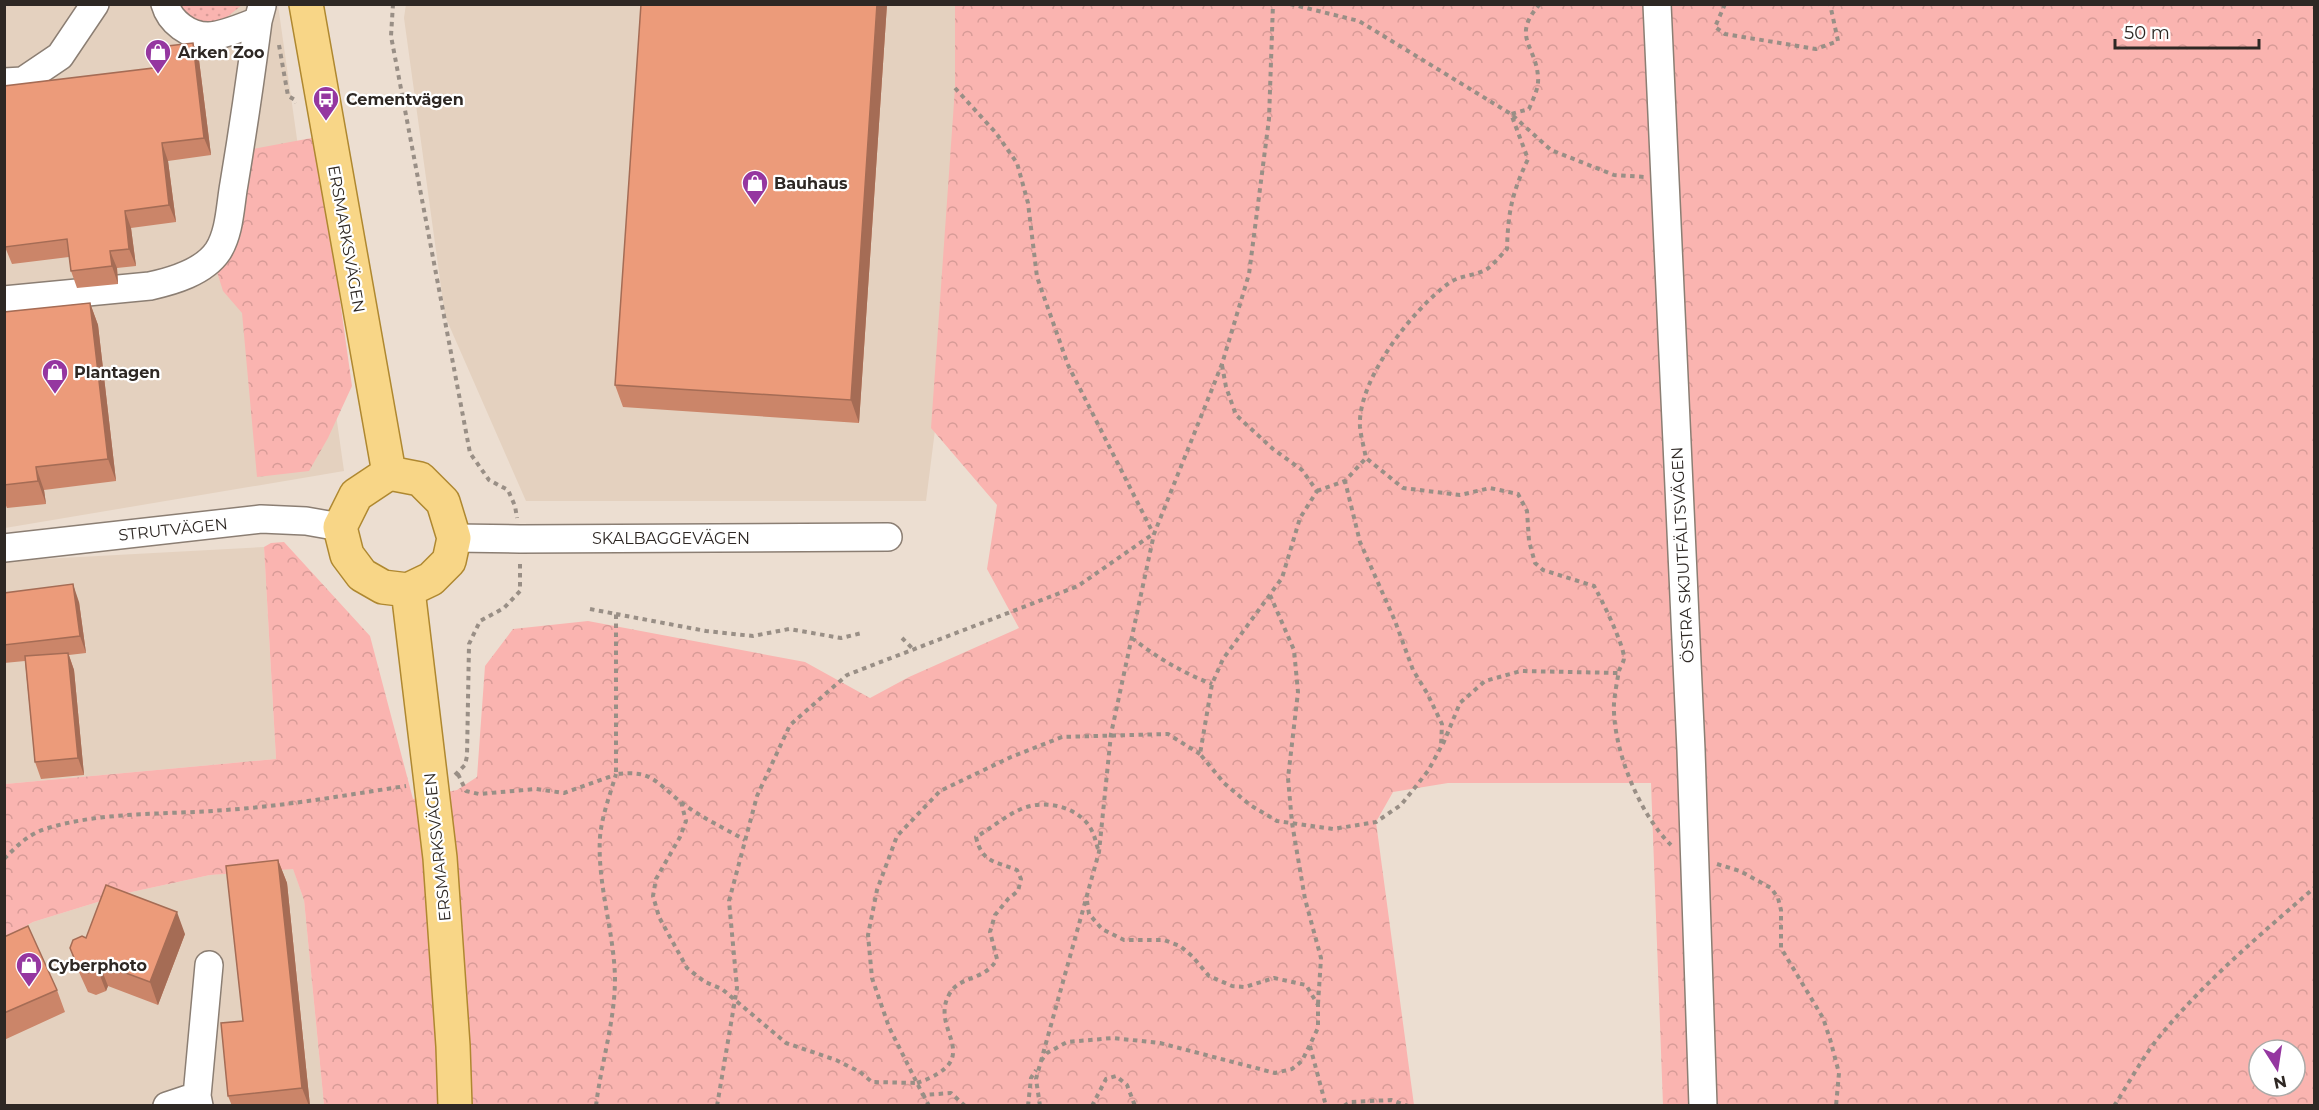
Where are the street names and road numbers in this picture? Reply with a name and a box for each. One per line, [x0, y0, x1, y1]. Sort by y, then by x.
street label: ERSMARKSVÄGEN [324, 164, 370, 314]
street label: ÖSTRA SKJUTFÄLTSVÄGEN [1666, 446, 1698, 664]
street label: STRUTVÄGEN [117, 513, 229, 545]
street label: SKALBAGGEVÄGEN [592, 528, 750, 548]
street label: ERSMARKSVÄGEN [419, 772, 455, 922]

